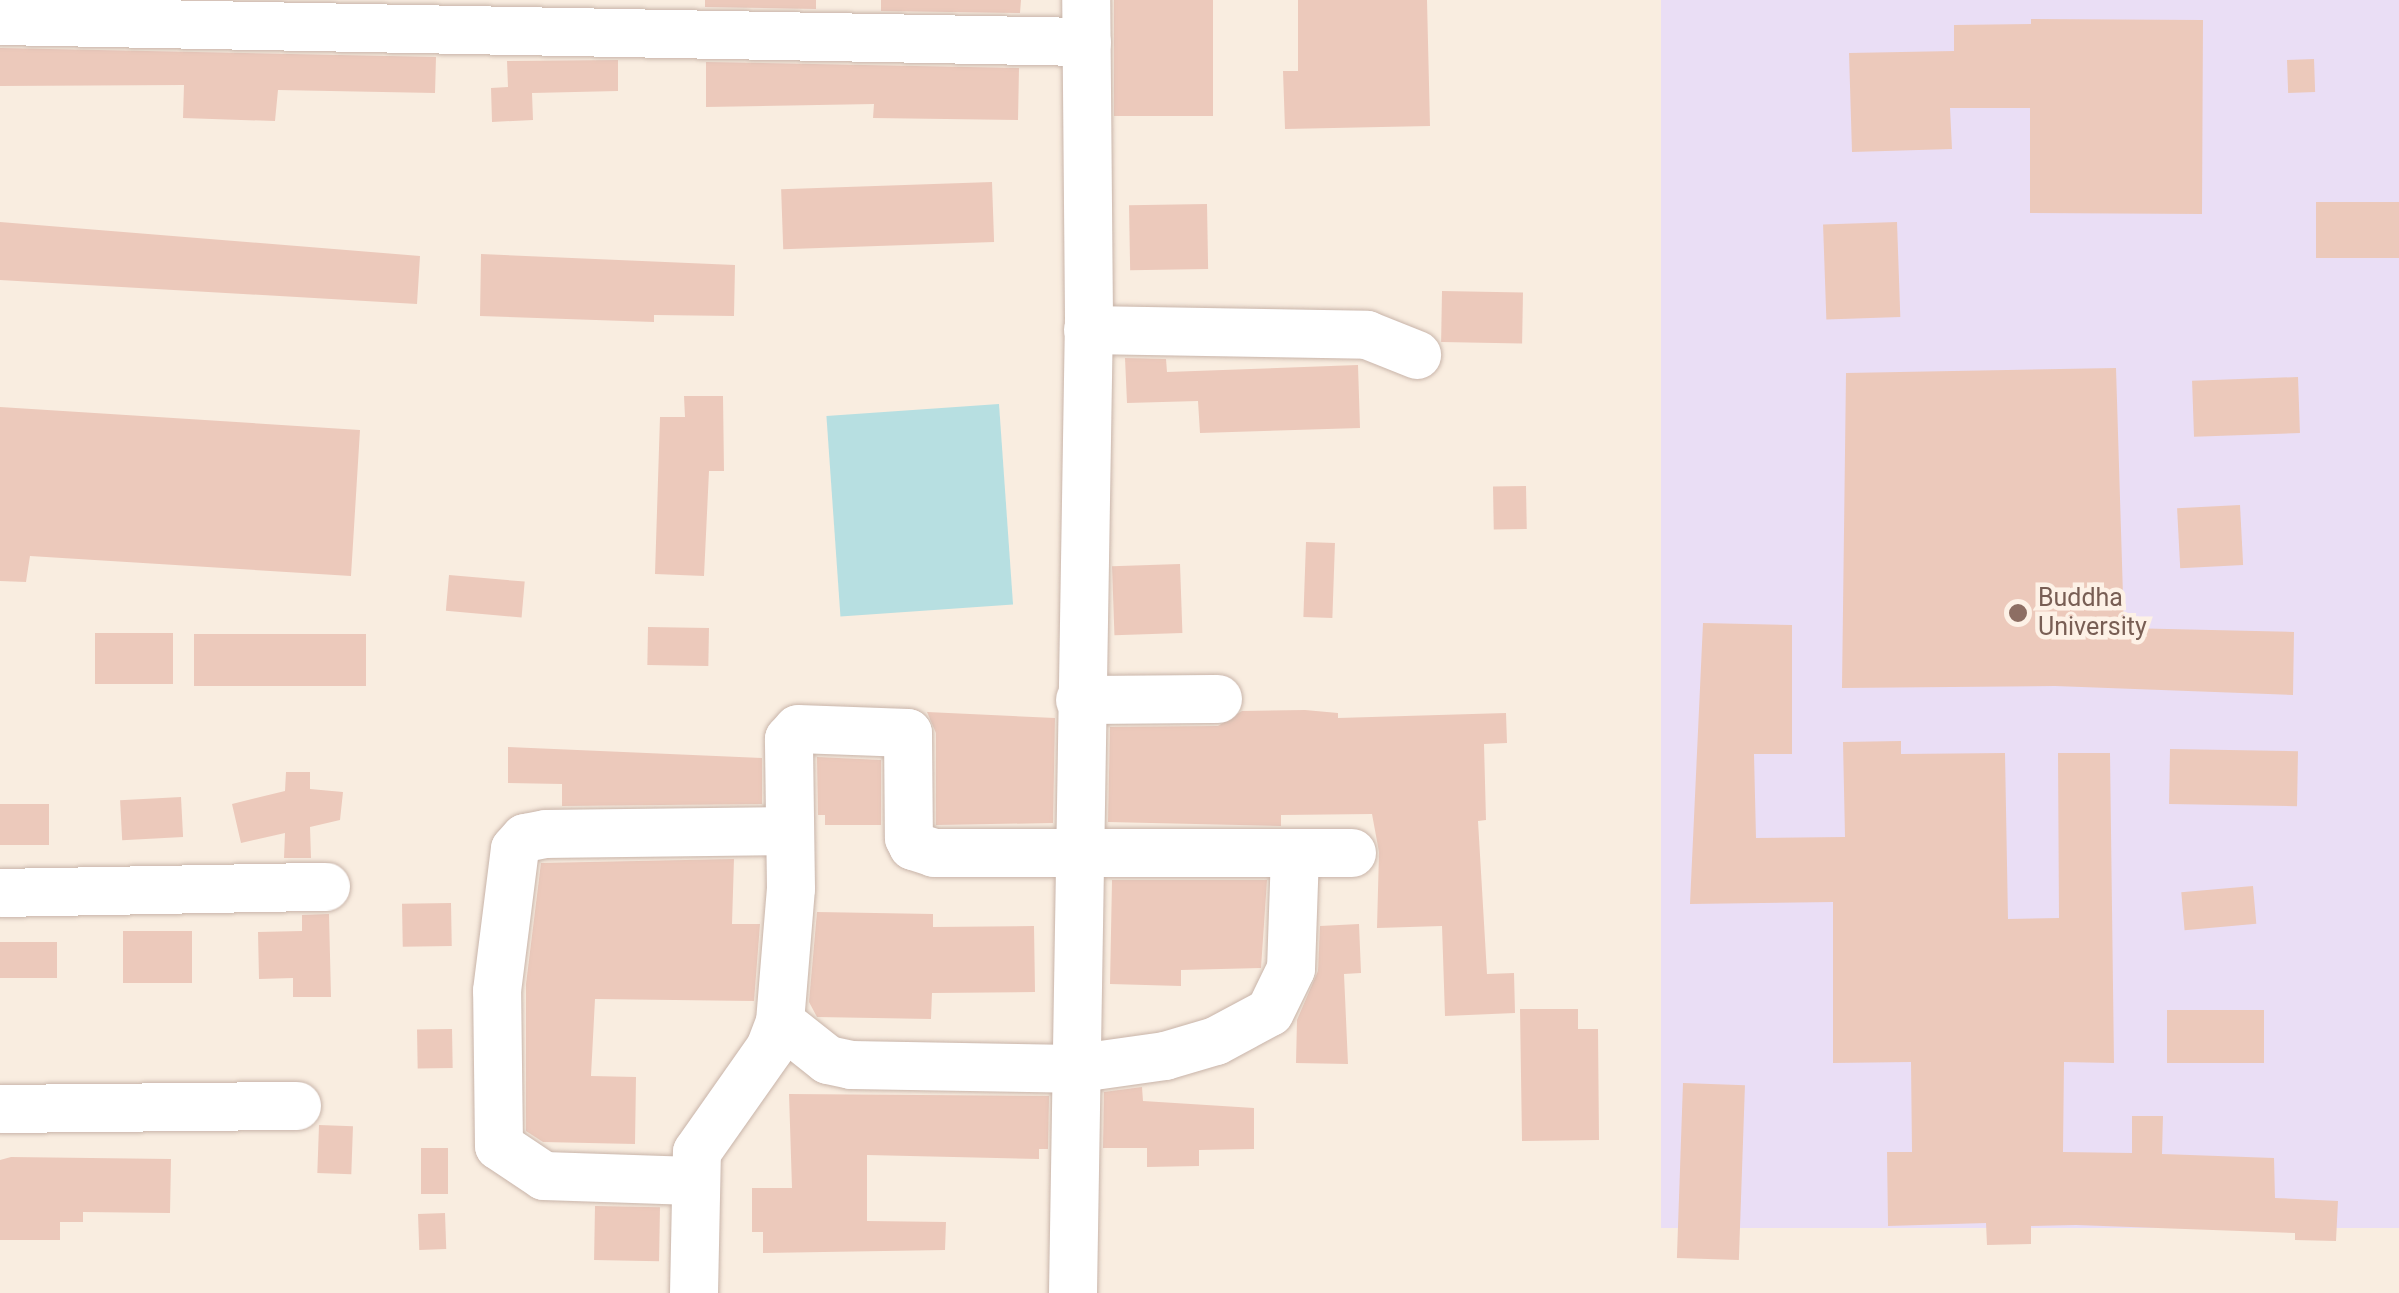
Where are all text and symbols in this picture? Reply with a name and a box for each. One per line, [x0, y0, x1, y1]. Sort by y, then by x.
place label: Buddha University [2038, 584, 2147, 643]
marker: Buddha University [2007, 602, 2029, 624]

